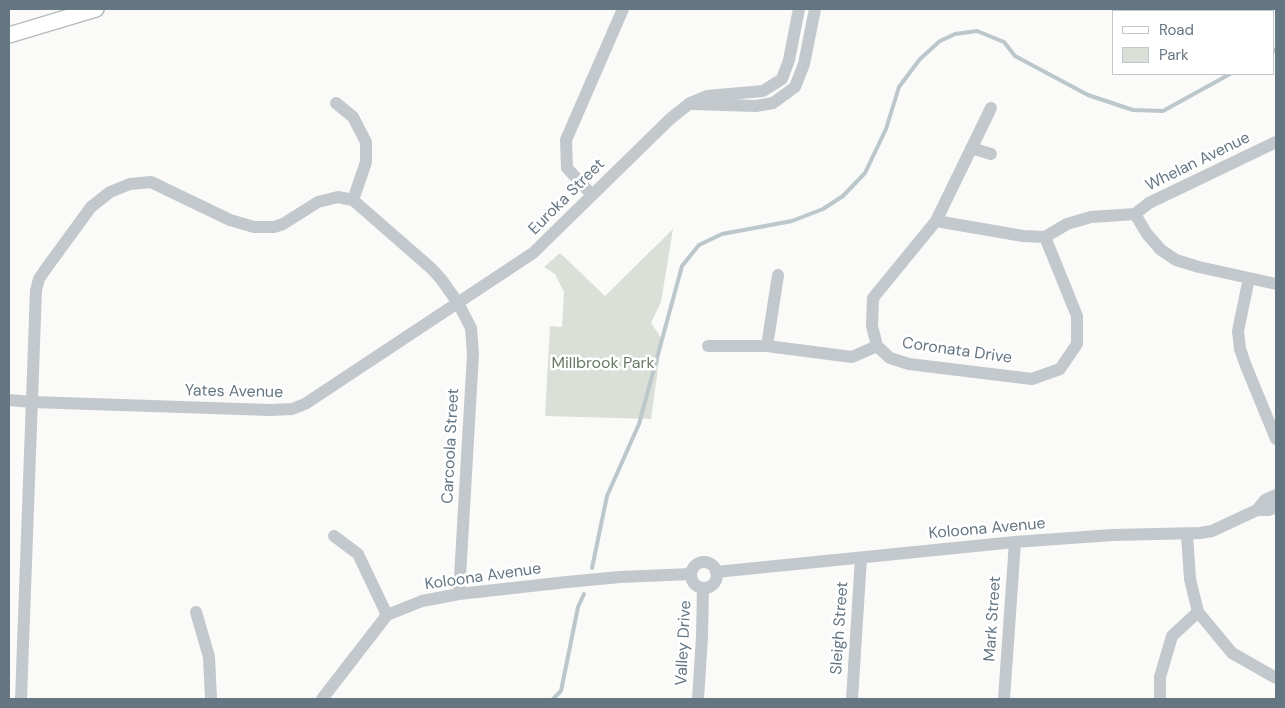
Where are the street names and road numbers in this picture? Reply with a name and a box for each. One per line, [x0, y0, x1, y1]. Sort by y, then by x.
street label: Whelan Avenue [1143, 128, 1253, 196]
street label: Euroka Street [525, 155, 609, 239]
street label: Coronata Drive [901, 334, 1013, 368]
street label: Yates Avenue [185, 382, 283, 402]
street label: Carcoola Street [438, 388, 464, 504]
street label: Koloona Avenue [928, 514, 1046, 544]
street label: Koloona Avenue [424, 559, 542, 595]
street label: Mark Street [980, 576, 1006, 662]
street label: Sleigh Street [827, 581, 853, 675]
street label: Valley Drive [672, 600, 696, 686]

